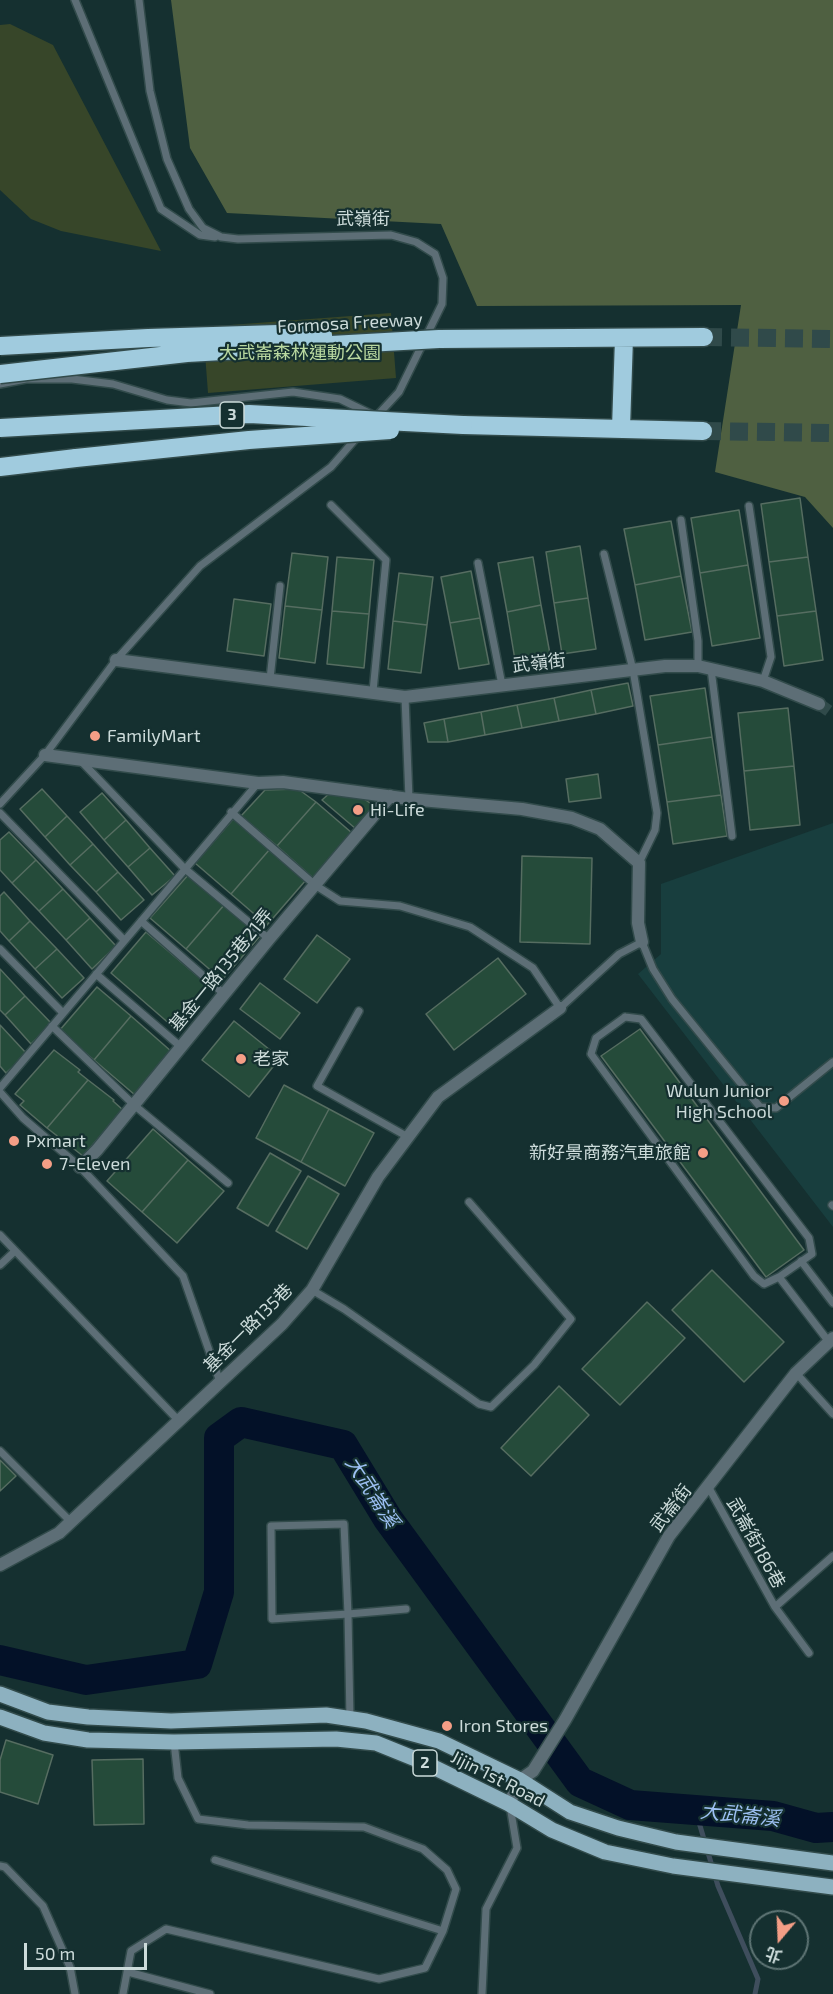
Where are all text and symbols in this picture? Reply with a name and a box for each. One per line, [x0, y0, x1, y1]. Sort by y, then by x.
street label: 武嶺街 [336, 208, 390, 230]
street label: Formosa Freeway [277, 308, 423, 338]
park label: 大武崙森林運動公園 [219, 342, 381, 364]
road number: 3 [220, 402, 244, 428]
street label: 武嶺街 [511, 649, 567, 677]
place label: FamilyMart [107, 725, 201, 747]
marker: FamilyMart [88, 729, 102, 743]
place label: Hi-Life [370, 799, 425, 821]
marker: Hi-Life [351, 803, 365, 817]
street label: 基金一路135巷21弄 [165, 904, 277, 1036]
place label: 老家 [253, 1048, 289, 1070]
marker: 老家 [234, 1052, 248, 1066]
place label: Wulun Junior High School [666, 1080, 772, 1122]
marker: Wulun Junior High School [777, 1094, 791, 1108]
place label: Pxmart [26, 1130, 86, 1152]
marker: Pxmart [7, 1134, 21, 1148]
place label: 新好景商務汽車旅館 [529, 1142, 691, 1164]
marker: 新好景商務汽車旅館 [696, 1146, 710, 1160]
place label: 7-Eleven [59, 1153, 131, 1175]
marker: 7-Eleven [40, 1157, 54, 1171]
street label: 基金一路135巷 [199, 1279, 297, 1377]
water label: 大武崙溪 [340, 1452, 404, 1532]
street label: 武崙街 [646, 1480, 696, 1536]
street label: 武崙街186巷 [722, 1494, 790, 1592]
place label: Iron Stores [459, 1715, 548, 1737]
marker: Iron Stores [440, 1719, 454, 1733]
street label: Jijin 1st Road [447, 1746, 549, 1812]
road number: 2 [413, 1750, 437, 1776]
water label: 大武崙溪 [699, 1799, 781, 1831]
north arrow [749, 1910, 809, 1970]
scale bar [27, 1931, 150, 1969]
text: 50 m [35, 1942, 75, 1964]
text: 北 [763, 1944, 784, 1967]

